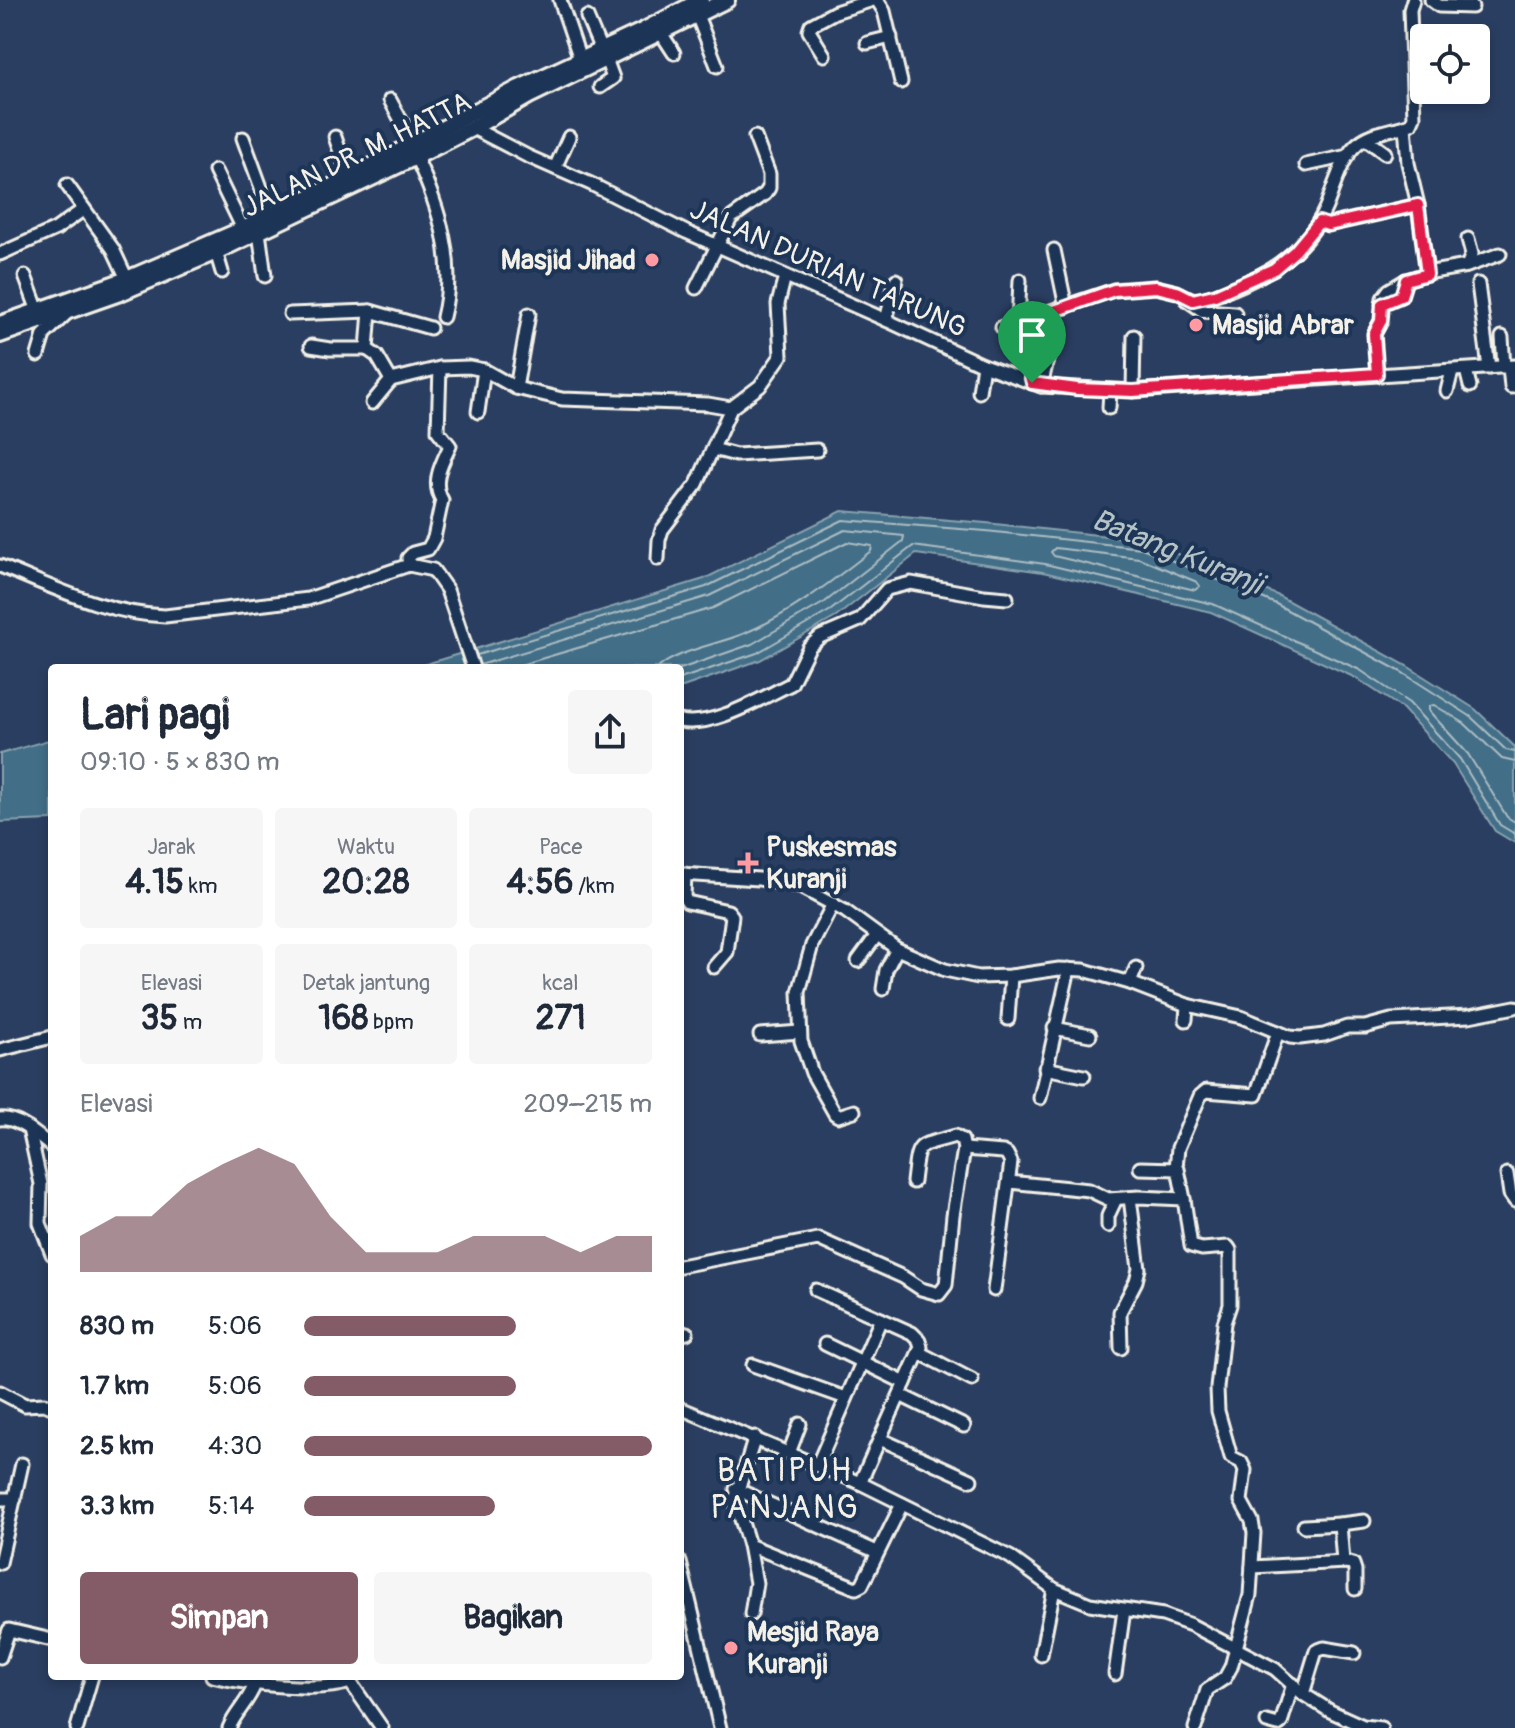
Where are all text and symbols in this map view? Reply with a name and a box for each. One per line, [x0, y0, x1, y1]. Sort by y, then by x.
map controls [1410, 24, 1490, 104]
button: locate [1410, 24, 1490, 104]
street label: JALAN DR. M. HATTA [237, 84, 477, 226]
street label: JALAN DURIAN TARUNG [684, 192, 972, 346]
place label: Masjid Jihad [501, 243, 636, 278]
marker: Masjid Jihad [643, 251, 661, 269]
pin [998, 301, 1066, 383]
place label: Masjid Abrar [1212, 308, 1355, 343]
icon: arrive [1010, 313, 1054, 357]
marker: Masjid Abrar [1187, 316, 1205, 334]
water label: Batang Kuranji [1087, 501, 1272, 605]
text: Lari pagi [80, 688, 230, 743]
button: share [568, 690, 652, 774]
text: 09:10 · 5 × 830 m [80, 746, 279, 778]
place label: Puskesmas Kuranji [766, 830, 897, 897]
text: Jarak [147, 833, 195, 861]
text: Waktu [337, 833, 395, 861]
text: Pace [539, 833, 582, 861]
marker: Puskesmas Kuranji [737, 852, 759, 874]
text: 4.15 [125, 861, 184, 904]
text: 20:28 [322, 861, 410, 904]
text: 4:56 [506, 861, 573, 904]
text: km [184, 872, 218, 900]
text: /km [573, 872, 615, 900]
text: Elevasi [141, 969, 202, 997]
text: Detak jantung [302, 969, 430, 997]
text: kcal [543, 969, 579, 997]
text: 35 [140, 997, 178, 1040]
text: 168 [318, 997, 368, 1040]
text: 271 [536, 997, 586, 1040]
text: m [178, 1008, 202, 1036]
text: bpm [368, 1008, 414, 1036]
text: Elevasi [80, 1088, 153, 1120]
text: 209–215 m [523, 1088, 652, 1120]
text: 830 m [80, 1310, 154, 1342]
text: 5:06 [208, 1310, 262, 1342]
text: 1.7 km [80, 1370, 149, 1402]
text: 5:06 [208, 1370, 262, 1402]
text: 2.5 km [80, 1430, 154, 1462]
text: 4:30 [208, 1430, 262, 1462]
district label: BATIPUH PANJANG [710, 1451, 860, 1528]
text: 3.3 km [80, 1490, 154, 1522]
text: 5:14 [208, 1490, 254, 1522]
button: Simpan [80, 1572, 358, 1664]
button: Bagikan [374, 1572, 652, 1664]
place label: Mesjid Raya Kuranji [747, 1615, 879, 1682]
marker: Mesjid Raya Kuranji [722, 1639, 740, 1657]

